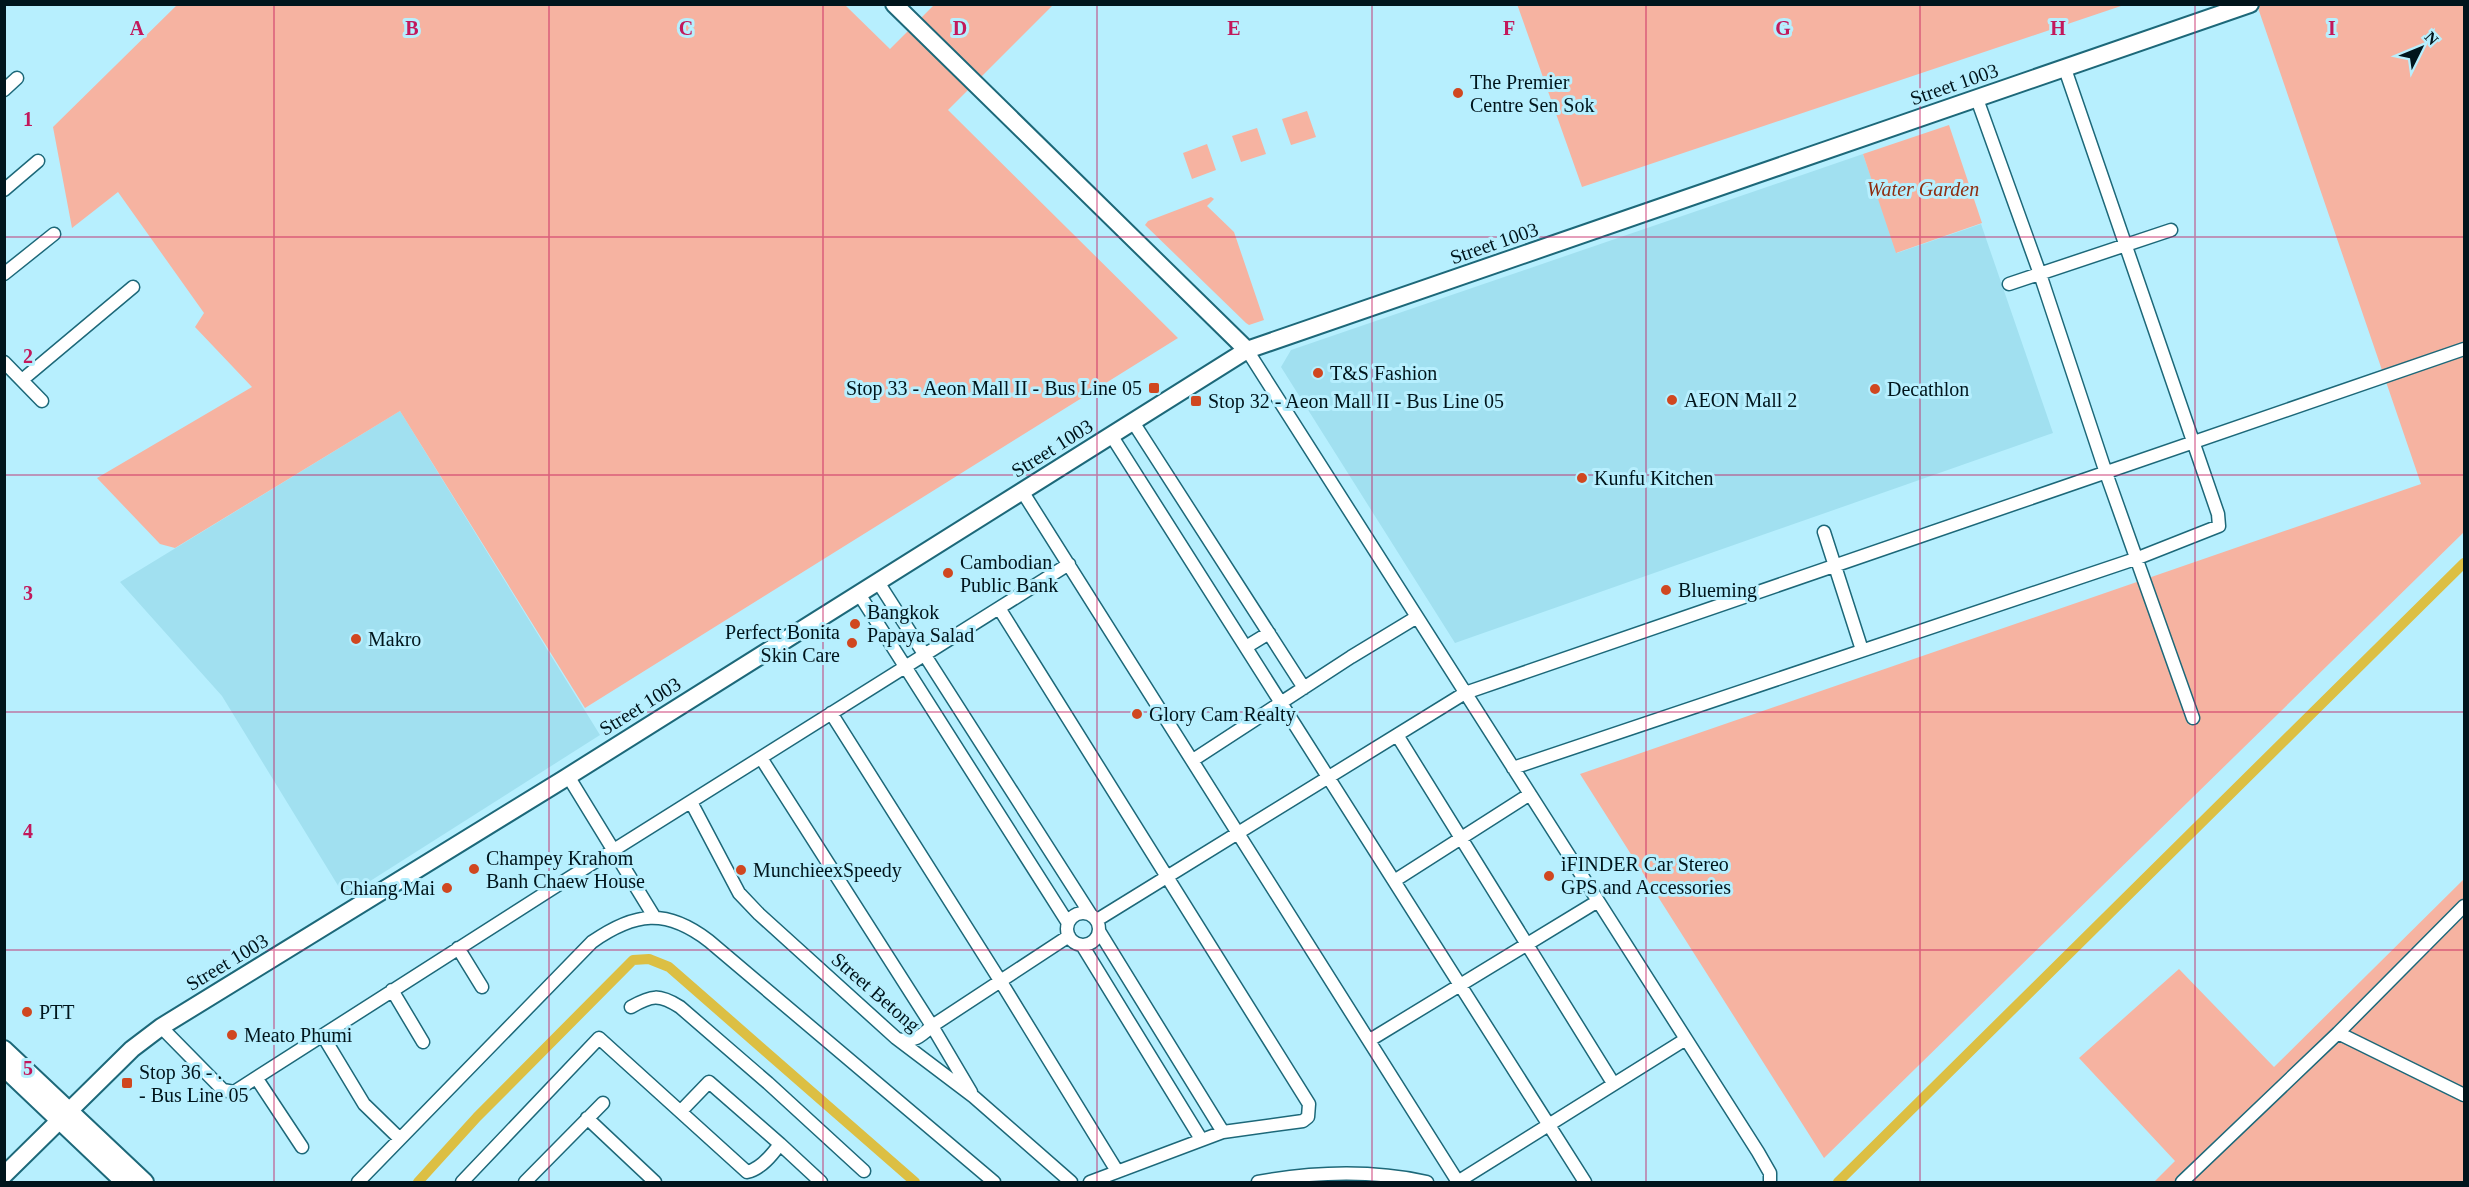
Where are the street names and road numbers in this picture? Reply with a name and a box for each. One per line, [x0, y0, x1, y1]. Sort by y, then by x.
street label: Street 1003 [1907, 59, 2001, 109]
street label: Street 1003 [1447, 218, 1541, 268]
street label: Street 1003 [1007, 414, 1097, 482]
street label: Street 1003 [595, 672, 685, 740]
street label: Street 1003 [182, 929, 272, 995]
street label: Street Betong [827, 948, 925, 1037]

